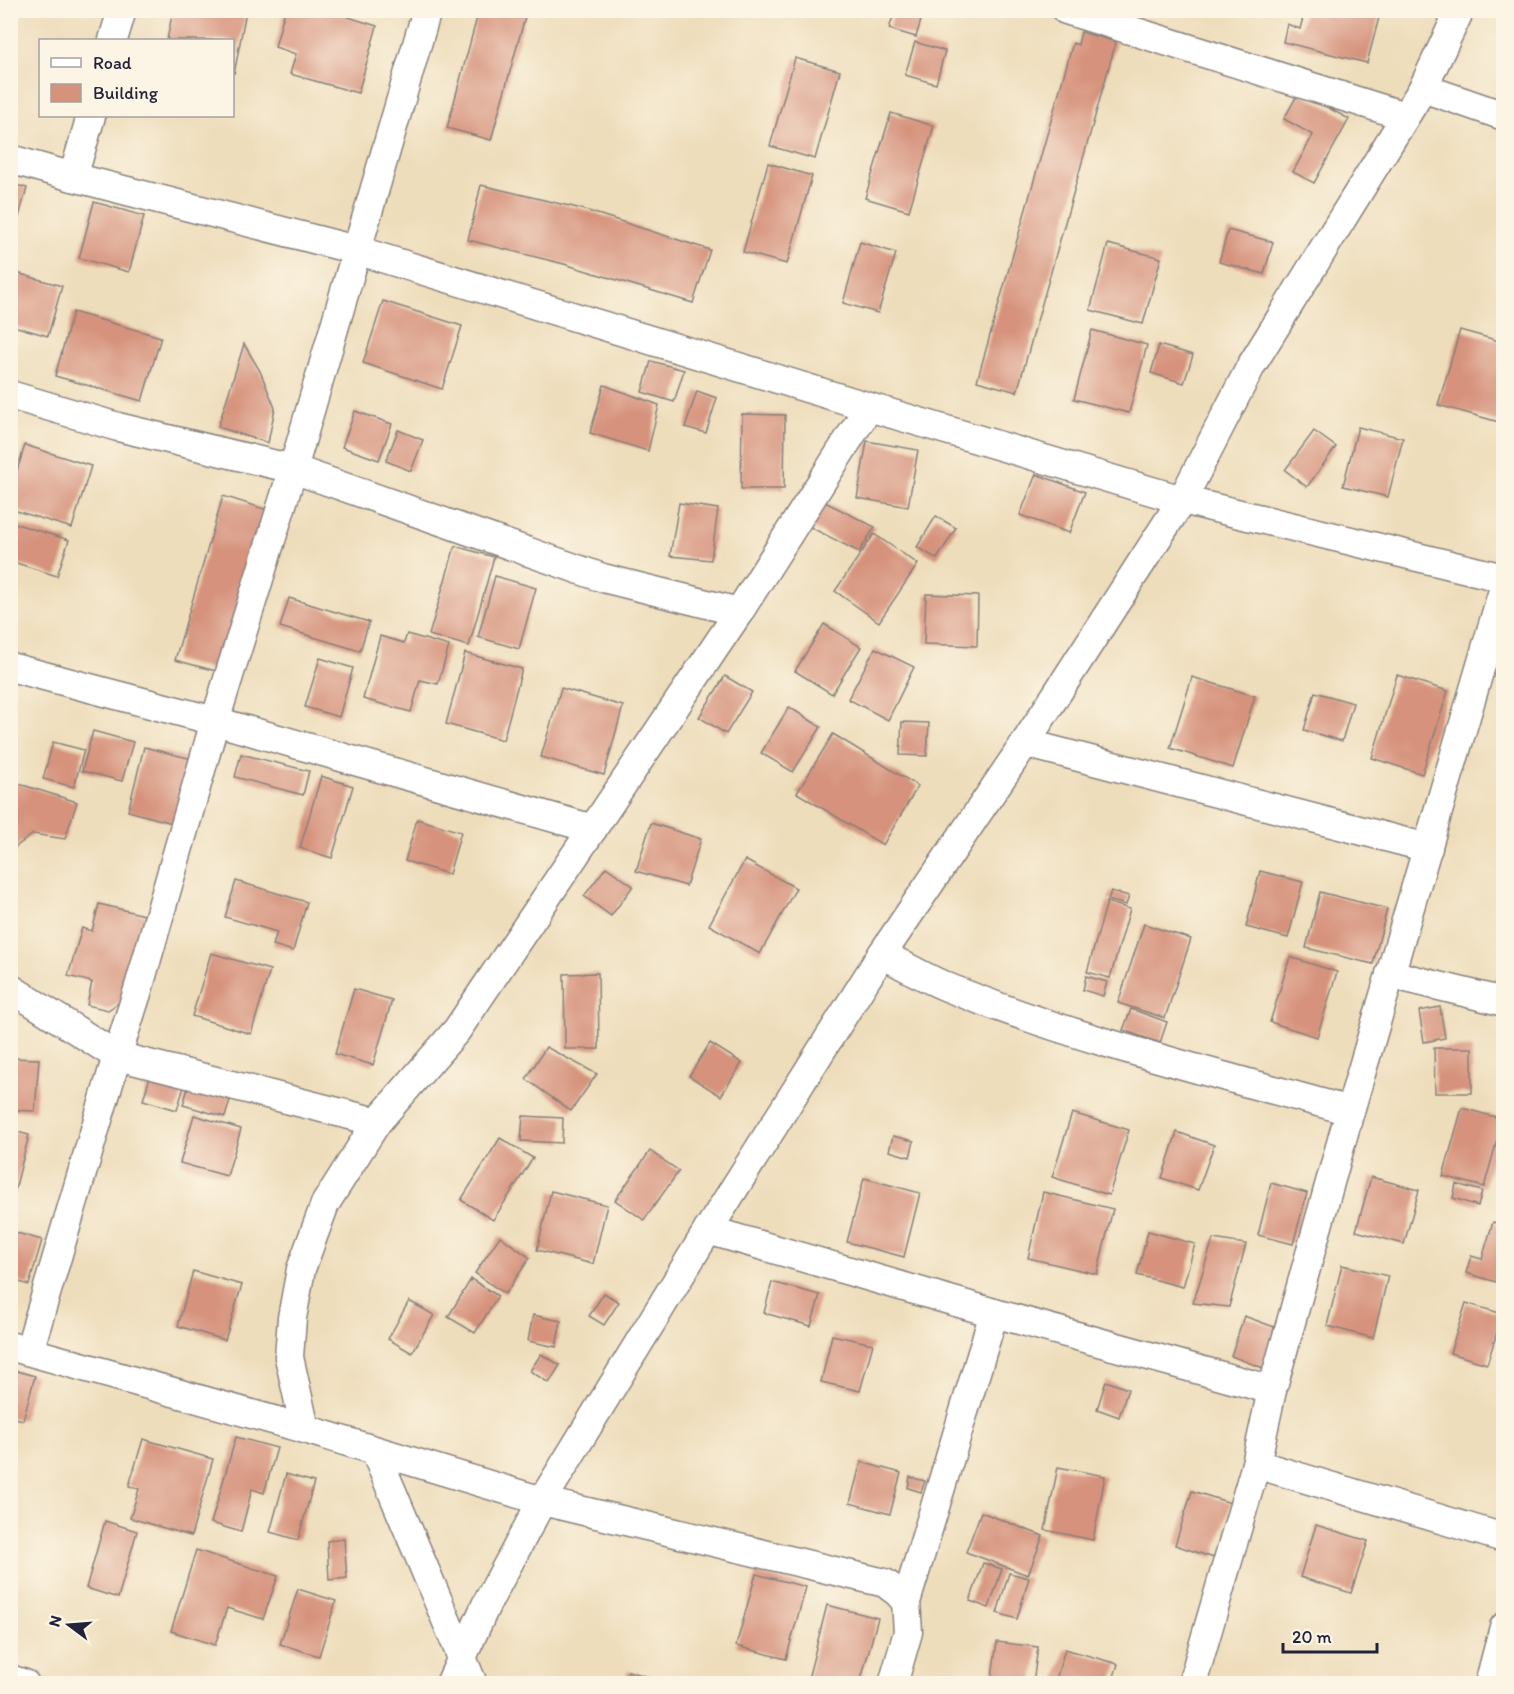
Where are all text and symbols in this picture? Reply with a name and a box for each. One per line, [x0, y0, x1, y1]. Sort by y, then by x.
legend [39, 39, 234, 117]
text: Road [93, 52, 132, 74]
text: Building [93, 82, 159, 104]
north arrow [39, 1595, 99, 1655]
text: N [44, 1613, 66, 1629]
scale bar [1283, 1616, 1378, 1654]
text: 20 m [1292, 1626, 1332, 1648]

